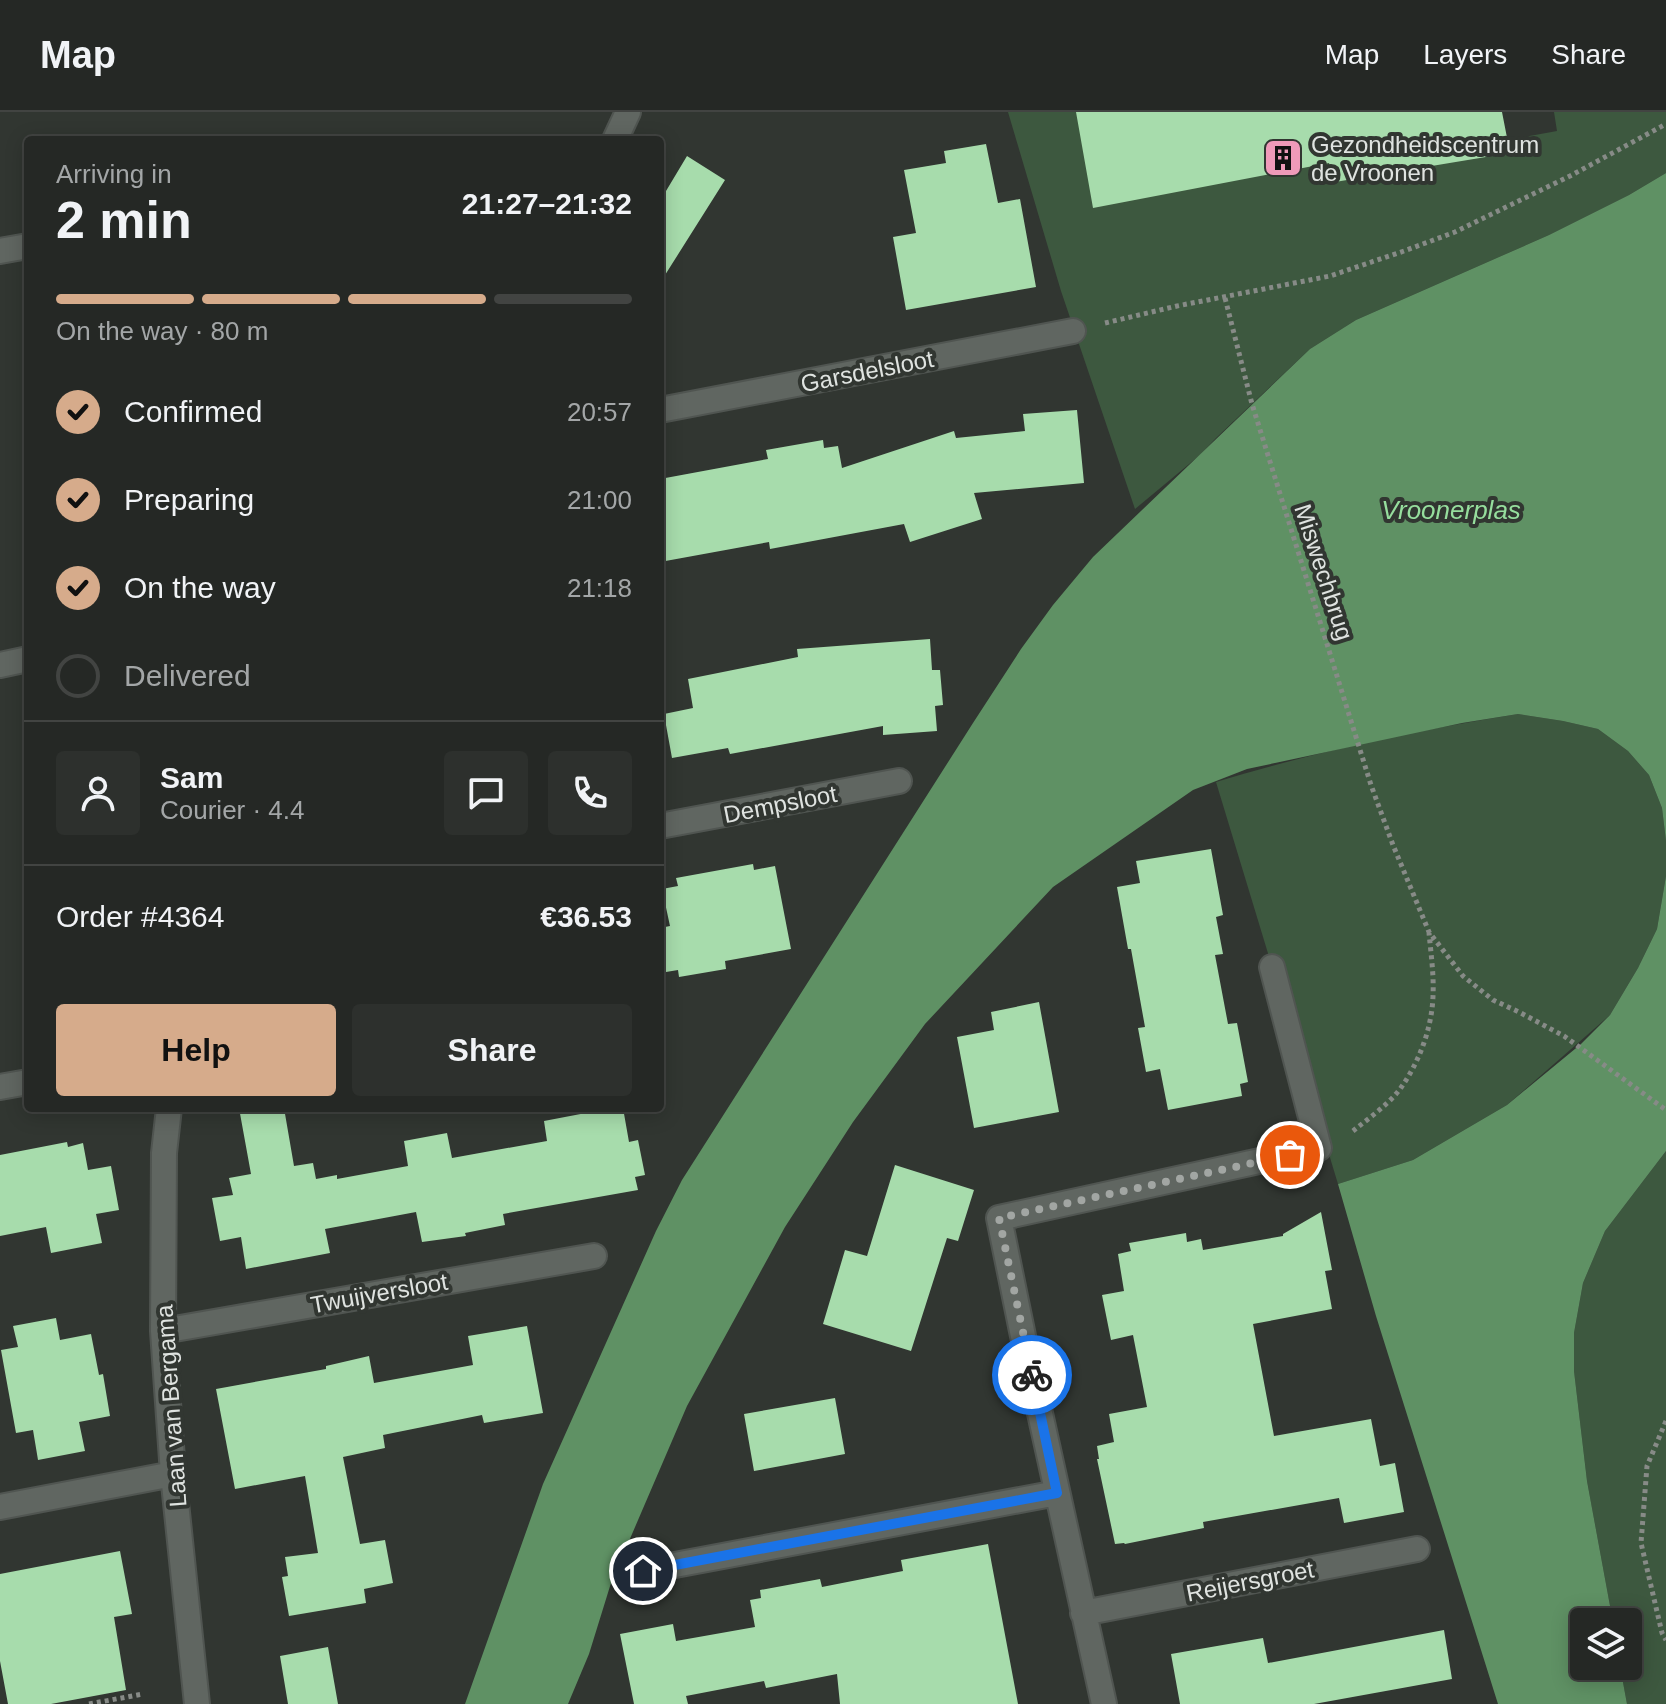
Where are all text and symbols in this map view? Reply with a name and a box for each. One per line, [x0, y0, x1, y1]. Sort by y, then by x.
text: Map [40, 34, 116, 76]
text: Map [1325, 39, 1379, 70]
text: Layers [1423, 39, 1507, 70]
text: Share [1551, 39, 1626, 70]
place label: Gezondheidscentrum de Vroonen [1311, 131, 1539, 186]
building icon: Gezondheidscentrum de Vroonen [1262, 137, 1304, 179]
text: Arriving in [56, 159, 172, 189]
text: 21:27–21:32 [462, 187, 632, 220]
text: 2 min [56, 191, 192, 249]
text: On the way · 80 m [56, 316, 268, 346]
street label: Garsdelsloot [798, 345, 936, 397]
icon: check [56, 390, 100, 434]
text: Confirmed [124, 395, 262, 428]
text: 20:57 [567, 397, 632, 427]
icon: check [56, 478, 100, 522]
text: Preparing [124, 483, 254, 516]
text: 21:00 [567, 485, 632, 515]
water label: Vroonerplas [1381, 495, 1521, 525]
street label: Miswechbrug [1289, 501, 1359, 643]
icon: check [56, 566, 100, 610]
text: On the way [124, 571, 276, 604]
text: 21:18 [567, 573, 632, 603]
text: Delivered [124, 659, 251, 692]
button: person [56, 751, 140, 835]
button: chat [444, 751, 528, 835]
button: phone [548, 751, 632, 835]
text: Sam [160, 761, 223, 794]
street label: Dempsloot [721, 780, 839, 828]
text: Courier · 4.4 [160, 795, 305, 825]
text: Order #4364 [56, 900, 224, 933]
text: €36.53 [540, 900, 632, 933]
button: Help [56, 1004, 336, 1096]
button: Share [352, 1004, 632, 1096]
pin [1256, 1121, 1324, 1189]
icon: bag [1268, 1133, 1312, 1177]
street label: Twuijversloot [308, 1268, 450, 1318]
street label: Laan van Bergama [150, 1303, 192, 1508]
courier [992, 1335, 1072, 1415]
icon: bike [1010, 1353, 1054, 1397]
pin [609, 1537, 677, 1605]
icon: home [621, 1549, 665, 1593]
street label: Reijersgroet [1184, 1555, 1316, 1607]
map controls [1570, 1608, 1642, 1680]
button: layers [1570, 1608, 1642, 1680]

